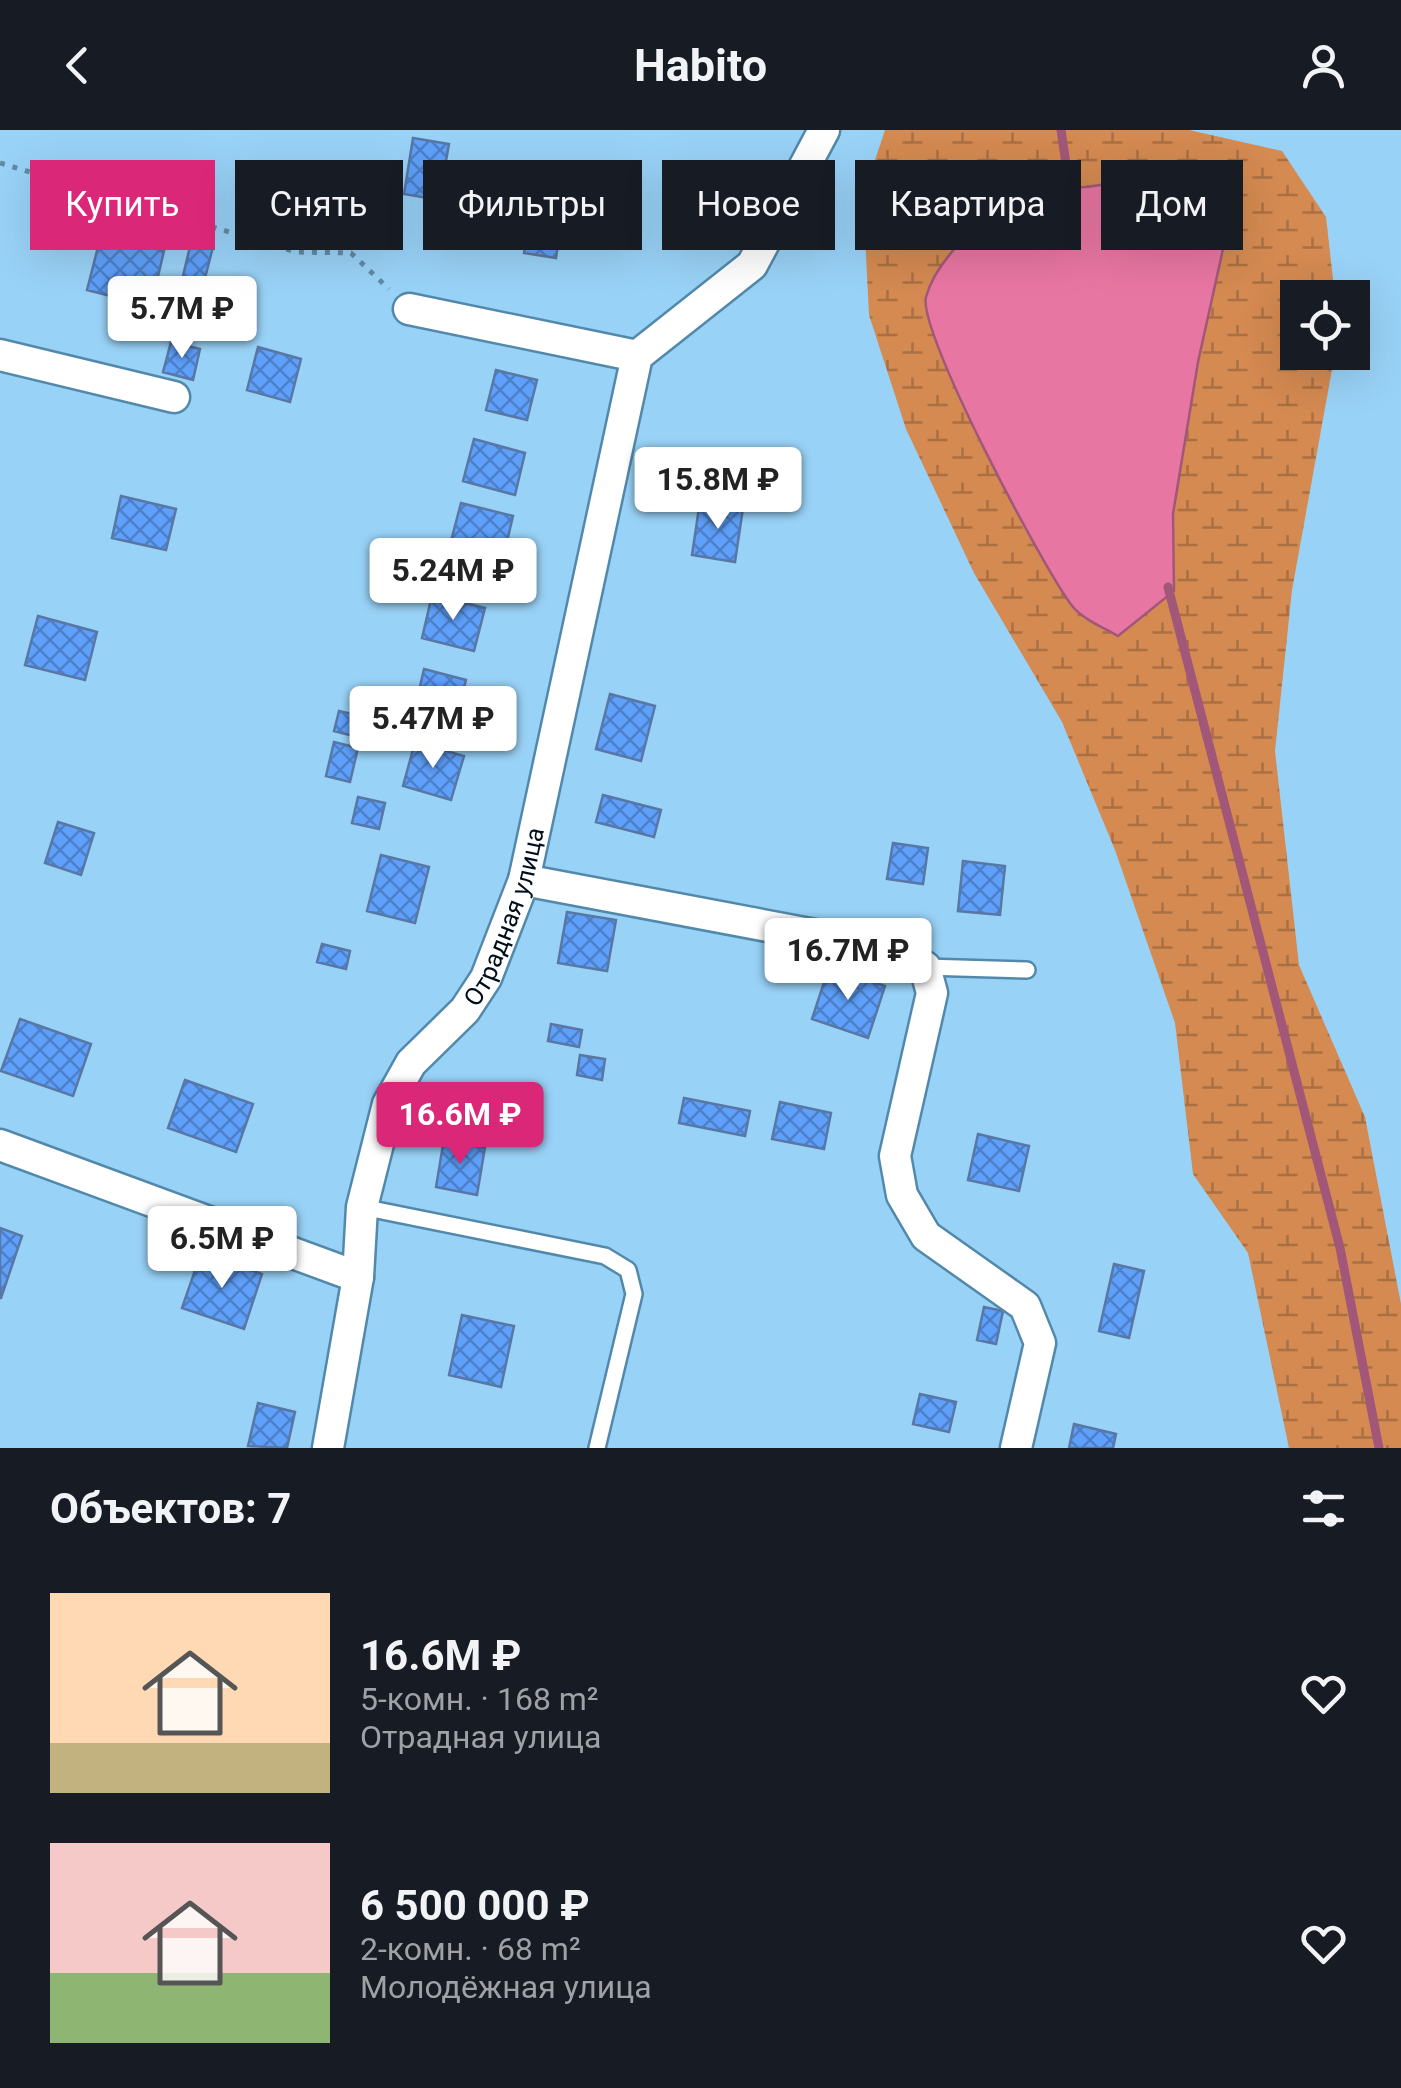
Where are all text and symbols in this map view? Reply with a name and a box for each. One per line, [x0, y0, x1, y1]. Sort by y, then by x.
icon: back [50, 38, 105, 93]
icon: person [1296, 38, 1351, 93]
text: Habito [634, 39, 767, 92]
chip: Купить [30, 160, 215, 250]
chip: Снять [235, 160, 403, 250]
chip: Фильтры [423, 160, 642, 250]
chip: Новое [662, 160, 835, 250]
chip: Квартира [855, 160, 1081, 250]
chip: Дом [1101, 160, 1243, 250]
pin: 5.7M ₽ [101, 276, 263, 361]
map controls [1280, 280, 1370, 370]
button: locate [1280, 280, 1370, 370]
text: 5.7M ₽ [130, 289, 234, 327]
pin: 15.8M ₽ [626, 447, 810, 532]
text: 15.8M ₽ [657, 460, 779, 498]
pin: 5.24M ₽ [361, 538, 545, 623]
text: 5.24M ₽ [392, 551, 514, 589]
pin: 5.47M ₽ [341, 686, 525, 771]
text: 5.47M ₽ [372, 699, 494, 737]
street label: Отрадная улица [457, 825, 549, 1011]
pin: 16.7M ₽ [756, 918, 940, 1003]
text: 16.7M ₽ [787, 931, 909, 969]
pin: 16.6M ₽ [368, 1082, 552, 1167]
text: 16.6M ₽ [399, 1095, 521, 1133]
pin: 6.5M ₽ [141, 1206, 303, 1291]
text: 6.5M ₽ [170, 1219, 274, 1257]
icon: filters [1296, 1481, 1351, 1536]
text: Объектов: 7 [50, 1484, 291, 1533]
text: 16.6M ₽ [360, 1631, 521, 1680]
icon: home [130, 1633, 250, 1753]
icon: heart [1296, 1666, 1351, 1721]
text: 5-комн. · 168 m² [360, 1680, 599, 1718]
text: Отрадная улица [360, 1718, 601, 1756]
text: 6 500 000 ₽ [360, 1881, 590, 1930]
icon: home [130, 1883, 250, 2003]
icon: heart [1296, 1916, 1351, 1971]
text: 2-комн. · 68 m² [360, 1930, 581, 1968]
text: Молодёжная улица [360, 1968, 652, 2006]

